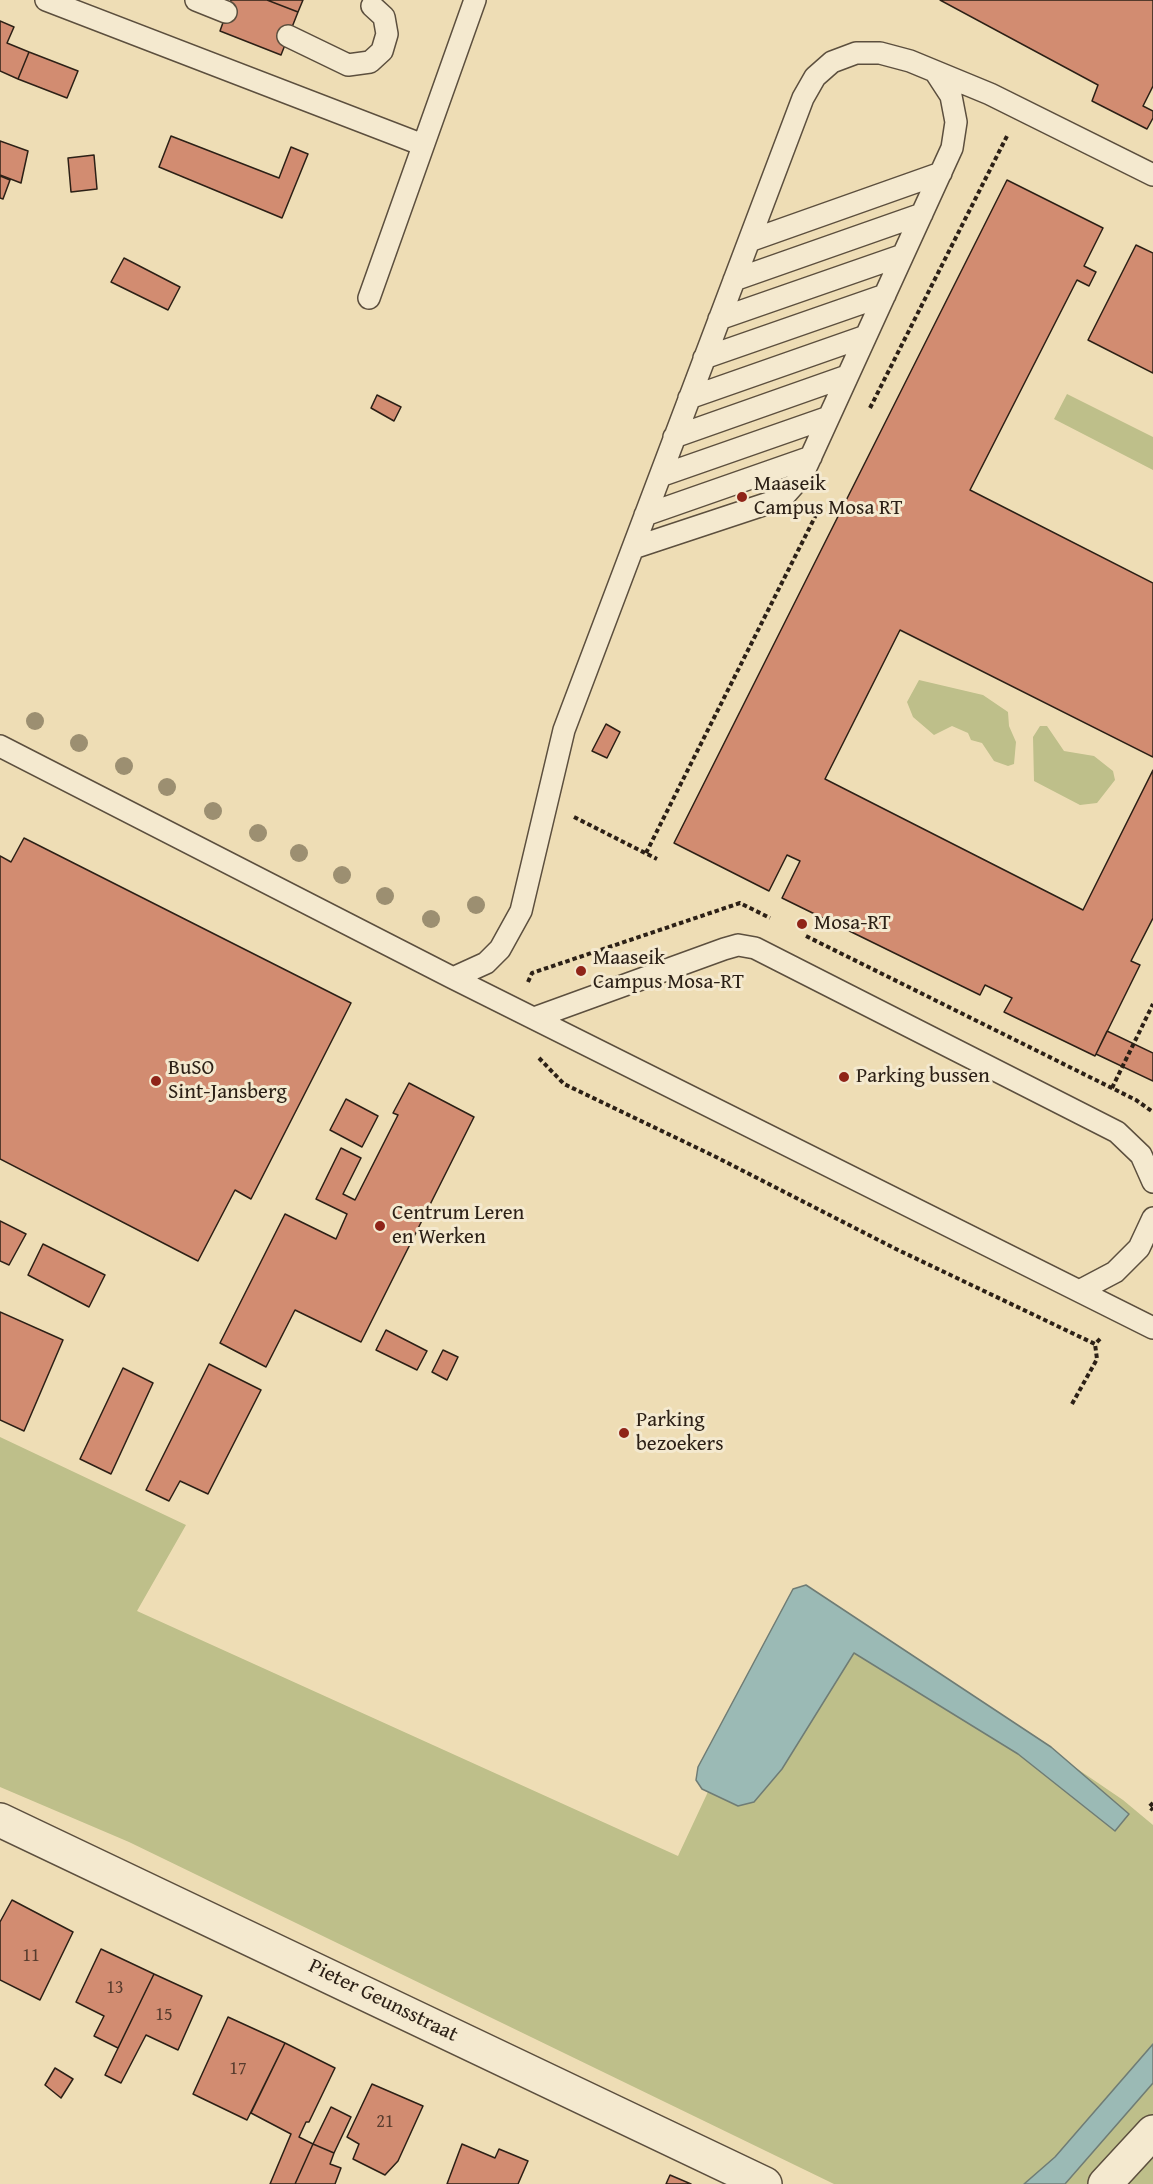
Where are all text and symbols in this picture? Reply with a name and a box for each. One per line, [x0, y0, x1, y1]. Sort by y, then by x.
place label: Maaseik Campus Mosa RT [754, 472, 902, 522]
marker: Maaseik Campus Mosa RT [735, 490, 749, 504]
place label: Mosa-RT [814, 911, 891, 937]
marker: Mosa-RT [795, 917, 809, 931]
place label: Maaseik Campus Mosa-RT [593, 946, 744, 996]
marker: Maaseik Campus Mosa-RT [574, 964, 588, 978]
place label: BuSO Sint-Jansberg [168, 1056, 287, 1106]
place label: Parking bussen [856, 1064, 990, 1090]
marker: Parking bussen [837, 1070, 851, 1084]
marker: BuSO Sint-Jansberg [149, 1074, 163, 1088]
place label: Centrum Leren en Werken [392, 1201, 524, 1251]
marker: Centrum Leren en Werken [373, 1219, 387, 1233]
place label: Parking bezoekers [636, 1408, 724, 1458]
marker: Parking bezoekers [617, 1426, 631, 1440]
house number: 11 [22, 1945, 40, 1967]
street label: Pieter Geunsstraat [304, 1954, 462, 2048]
house number: 13 [106, 1977, 124, 1999]
house number: 15 [155, 2004, 173, 2026]
house number: 17 [229, 2058, 247, 2080]
house number: 21 [376, 2111, 394, 2133]

